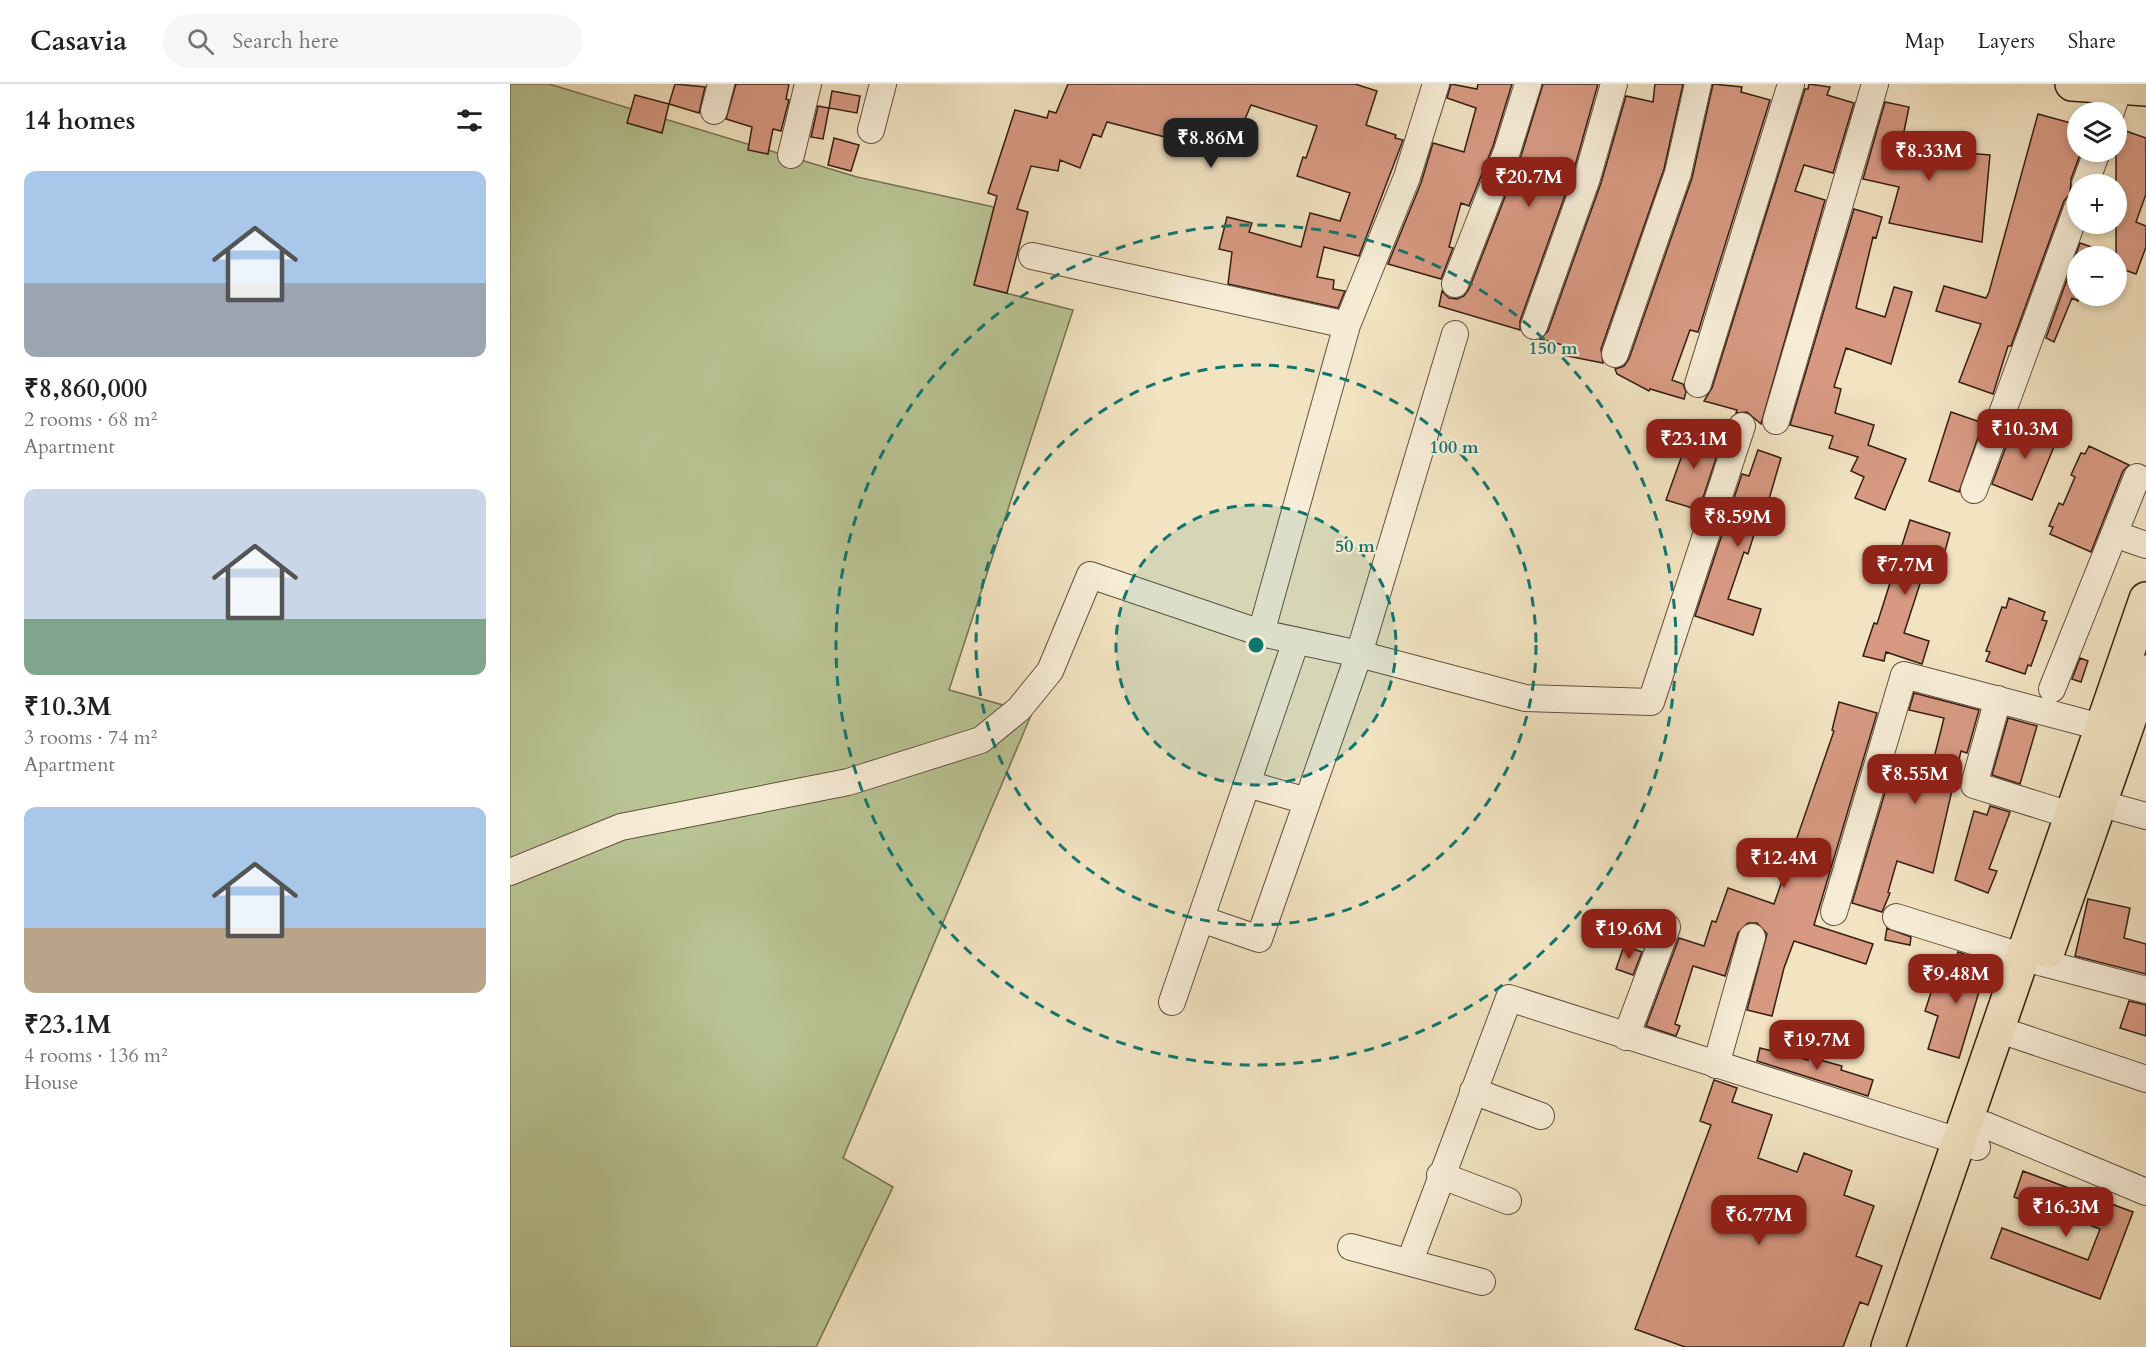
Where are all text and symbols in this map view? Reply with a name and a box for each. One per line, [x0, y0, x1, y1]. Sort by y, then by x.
search box [163, 14, 583, 68]
text: Casavia [30, 22, 127, 60]
icon: search [184, 25, 217, 58]
text: Search here [232, 26, 339, 56]
text: Map [1905, 27, 1945, 56]
text: Layers [1978, 27, 2035, 56]
text: Share [2068, 27, 2116, 56]
map controls [2067, 102, 2127, 306]
button: layers [2067, 102, 2127, 162]
text: 14 homes [24, 103, 135, 138]
icon: filters [453, 104, 486, 137]
pin: ₹8.86M [1162, 118, 1260, 169]
text: ₹8.86M [1177, 124, 1245, 151]
pin: ₹8.33M [1880, 131, 1978, 182]
text: ₹8.33M [1895, 137, 1963, 164]
pin: ₹20.7M [1480, 157, 1578, 208]
text: ₹20.7M [1495, 163, 1563, 190]
button: + [2067, 174, 2127, 234]
icon: home [201, 210, 309, 318]
button: − [2067, 246, 2127, 306]
text: 150 m [1528, 336, 1578, 361]
text: ₹8,860,000 [24, 371, 147, 406]
text: 2 rooms · 68 m² [24, 406, 157, 433]
pin: ₹10.3M [1976, 409, 2074, 460]
text: ₹10.3M [1991, 415, 2059, 442]
pin: ₹23.1M [1645, 419, 1743, 470]
text: ₹23.1M [1660, 425, 1728, 452]
text: Apartment [24, 433, 115, 460]
text: 100 m [1429, 435, 1479, 460]
pin: ₹8.59M [1689, 497, 1787, 548]
text: ₹8.59M [1704, 503, 1772, 530]
icon: home [201, 528, 309, 636]
text: 50 m [1335, 534, 1375, 559]
pin: ₹7.7M [1863, 545, 1947, 596]
text: ₹7.7M [1876, 551, 1934, 578]
centre of rings [1246, 635, 1266, 655]
text: ₹10.3M [24, 689, 112, 724]
text: 3 rooms · 74 m² [24, 724, 157, 751]
text: Apartment [24, 751, 115, 778]
pin: ₹8.55M [1866, 754, 1964, 805]
text: ₹8.55M [1881, 760, 1949, 787]
pin: ₹12.4M [1735, 838, 1833, 889]
text: ₹12.4M [1750, 844, 1818, 871]
icon: home [201, 846, 309, 954]
pin: ₹19.6M [1580, 909, 1678, 960]
text: ₹19.6M [1595, 915, 1663, 942]
pin: ₹9.48M [1907, 954, 2005, 1005]
text: ₹9.48M [1922, 960, 1990, 987]
text: ₹23.1M [24, 1007, 112, 1042]
pin: ₹19.7M [1768, 1020, 1866, 1071]
text: ₹19.7M [1783, 1026, 1851, 1053]
text: 4 rooms · 136 m² [24, 1042, 168, 1069]
text: House [24, 1069, 78, 1096]
pin: ₹16.3M [2017, 1187, 2115, 1238]
text: ₹16.3M [2032, 1193, 2100, 1220]
pin: ₹6.77M [1710, 1195, 1808, 1246]
text: ₹6.77M [1725, 1201, 1793, 1228]

